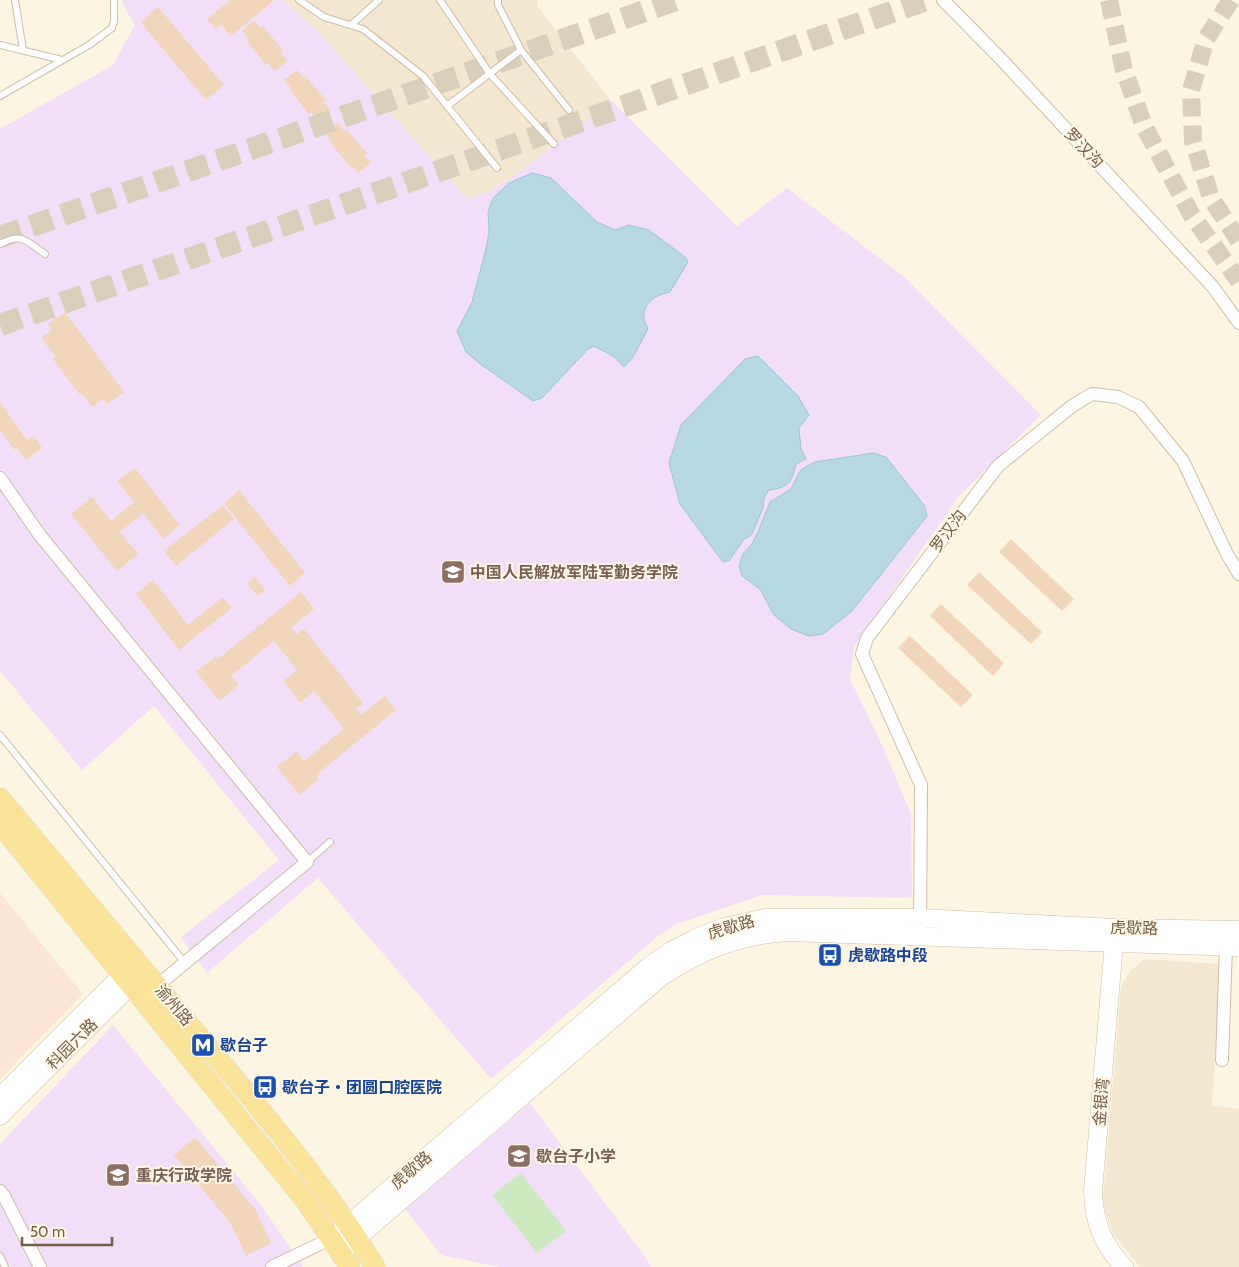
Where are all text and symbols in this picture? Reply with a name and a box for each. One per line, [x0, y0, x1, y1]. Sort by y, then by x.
street label: 罗汉沟 [1061, 124, 1107, 172]
street label: 罗汉沟 [926, 506, 970, 556]
school or university icon: 中国人民解放军陆军勤务学院 [440, 559, 466, 585]
place label: 中国人民解放军陆军勤务学院 [470, 563, 678, 582]
street label: 虎歇路 [705, 911, 757, 943]
street label: 虎歇路 [1110, 918, 1158, 938]
bus stop icon: 虎歇路中段 [817, 942, 843, 968]
place label: 虎歇路中段 [848, 946, 928, 965]
street label: 渝州路 [151, 981, 197, 1029]
street label: 科园六路 [43, 1015, 101, 1073]
metro station icon: 歇台子 [190, 1032, 216, 1058]
place label: 歇台子 [220, 1036, 268, 1055]
bus stop icon: 歇台子‧团圆口腔医院 [252, 1074, 278, 1100]
street label: 金银湾 [1089, 1077, 1113, 1127]
place label: 歇台子‧团圆口腔医院 [282, 1078, 442, 1097]
school or university icon: 歇台子小学 [506, 1143, 532, 1169]
street label: 虎歇路 [387, 1147, 435, 1193]
place label: 歇台子小学 [536, 1147, 616, 1166]
school or university icon: 重庆行政学院 [105, 1162, 131, 1188]
place label: 重庆行政学院 [136, 1166, 232, 1185]
scale bar [22, 1214, 112, 1246]
text: 50 m [30, 1223, 65, 1241]

